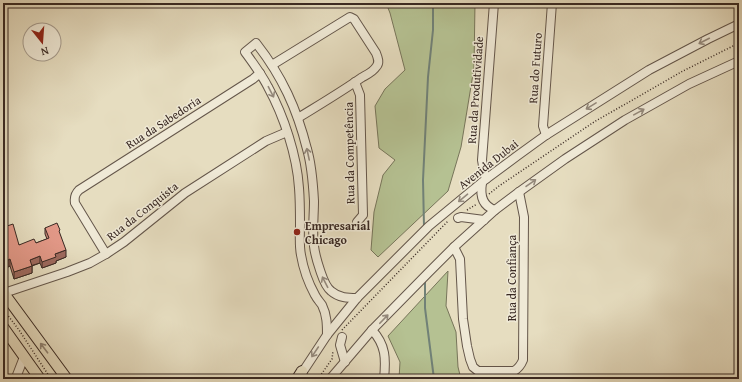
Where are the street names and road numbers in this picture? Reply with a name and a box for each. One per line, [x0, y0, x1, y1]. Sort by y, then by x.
street label: Rua do Futuro [524, 32, 546, 104]
street label: Rua da Produtividade [463, 35, 487, 144]
street label: Rua da Sabedoria [122, 91, 204, 153]
street label: Rua da Competência [340, 102, 358, 204]
street label: Avenida Dubai [454, 135, 522, 193]
street label: Rua da Conquista [103, 177, 182, 244]
street label: Rua da Confiança [503, 234, 520, 321]

